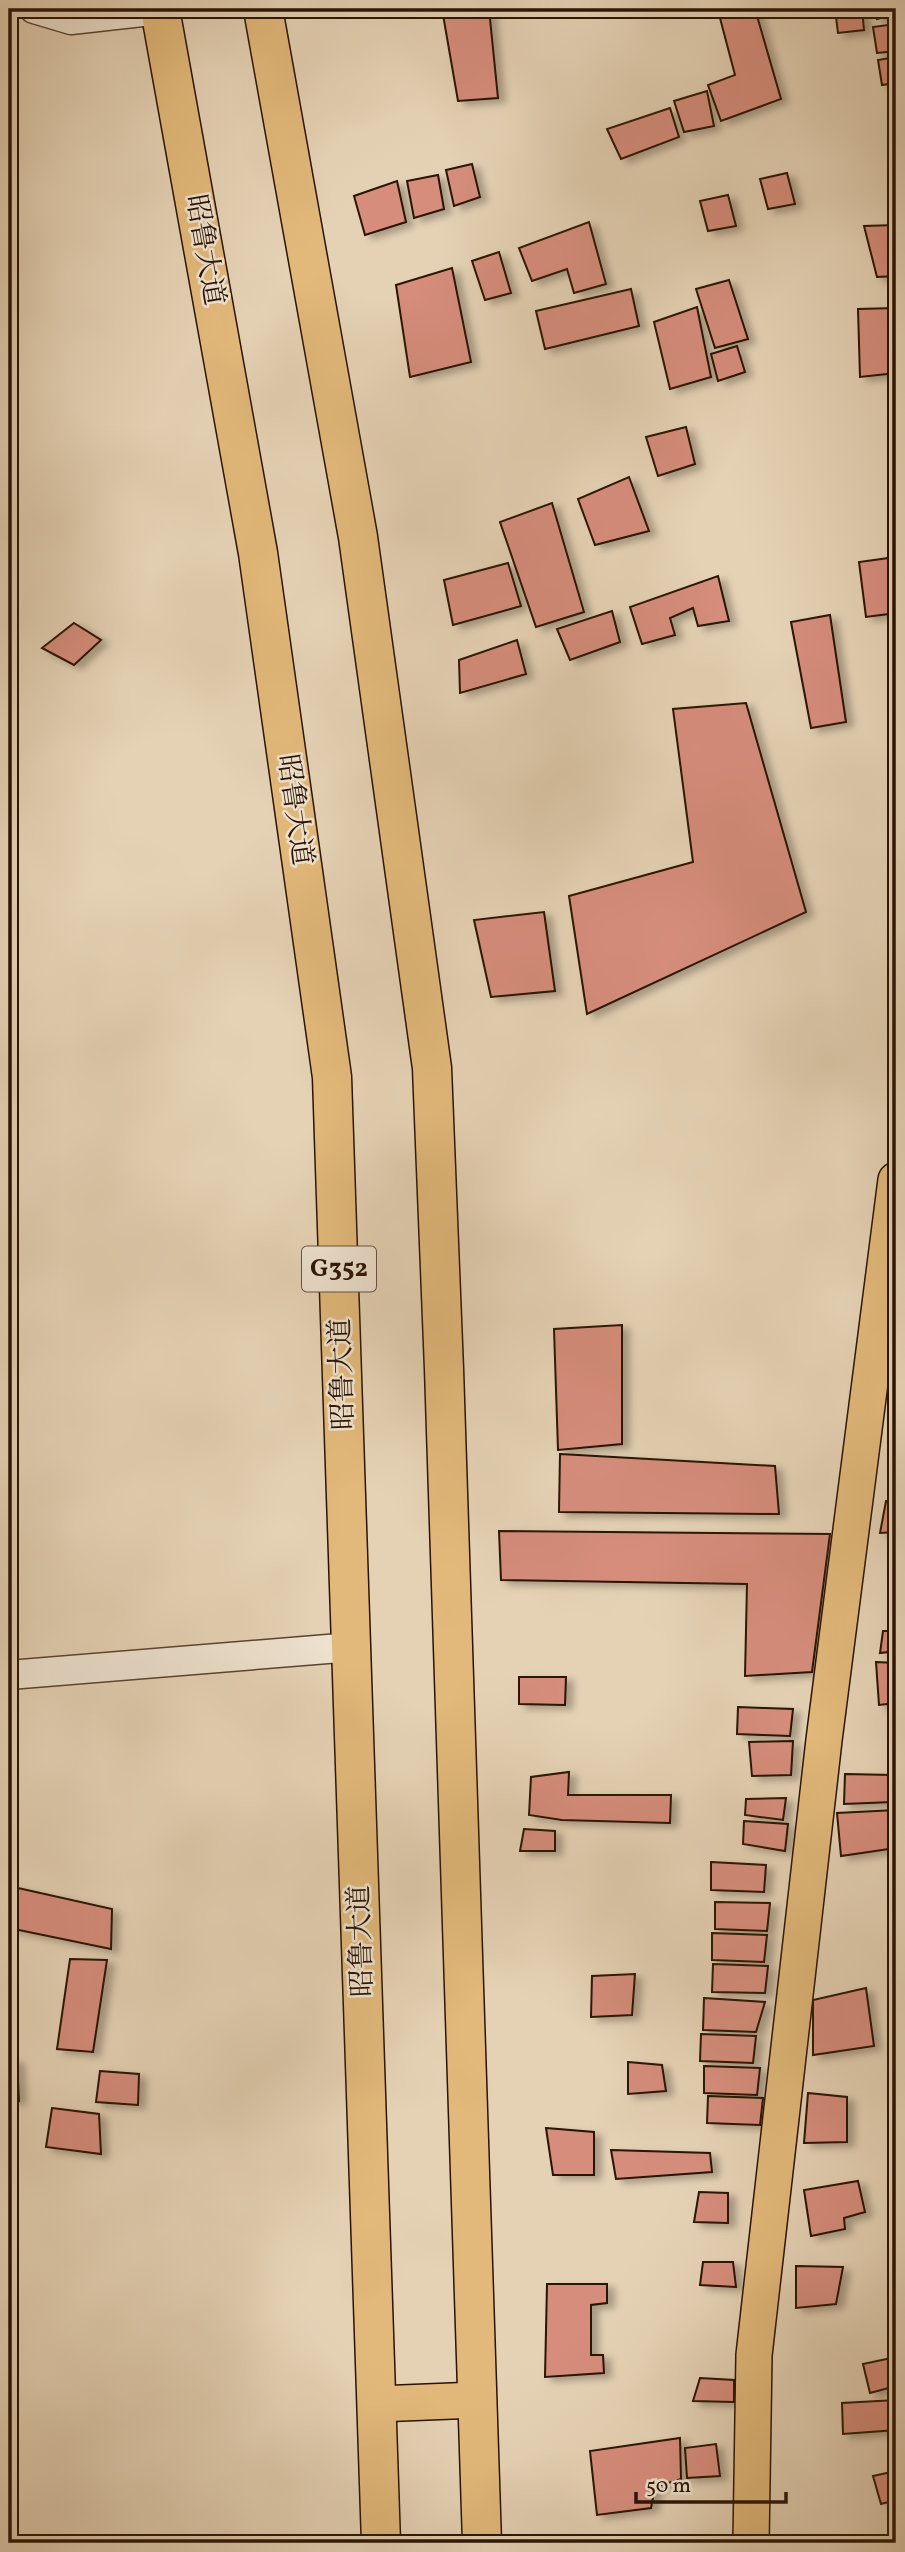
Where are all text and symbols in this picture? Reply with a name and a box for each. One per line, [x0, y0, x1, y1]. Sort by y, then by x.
street label: 昭鲁大道 [175, 191, 233, 309]
street label: 昭鲁大道 [267, 752, 321, 868]
road number: G352 [302, 1246, 376, 1292]
street label: 昭鲁大道 [322, 1317, 364, 1431]
street label: 昭鲁大道 [341, 1884, 383, 1998]
scale bar [636, 2461, 786, 2505]
text: 50 m [646, 2472, 691, 2501]

